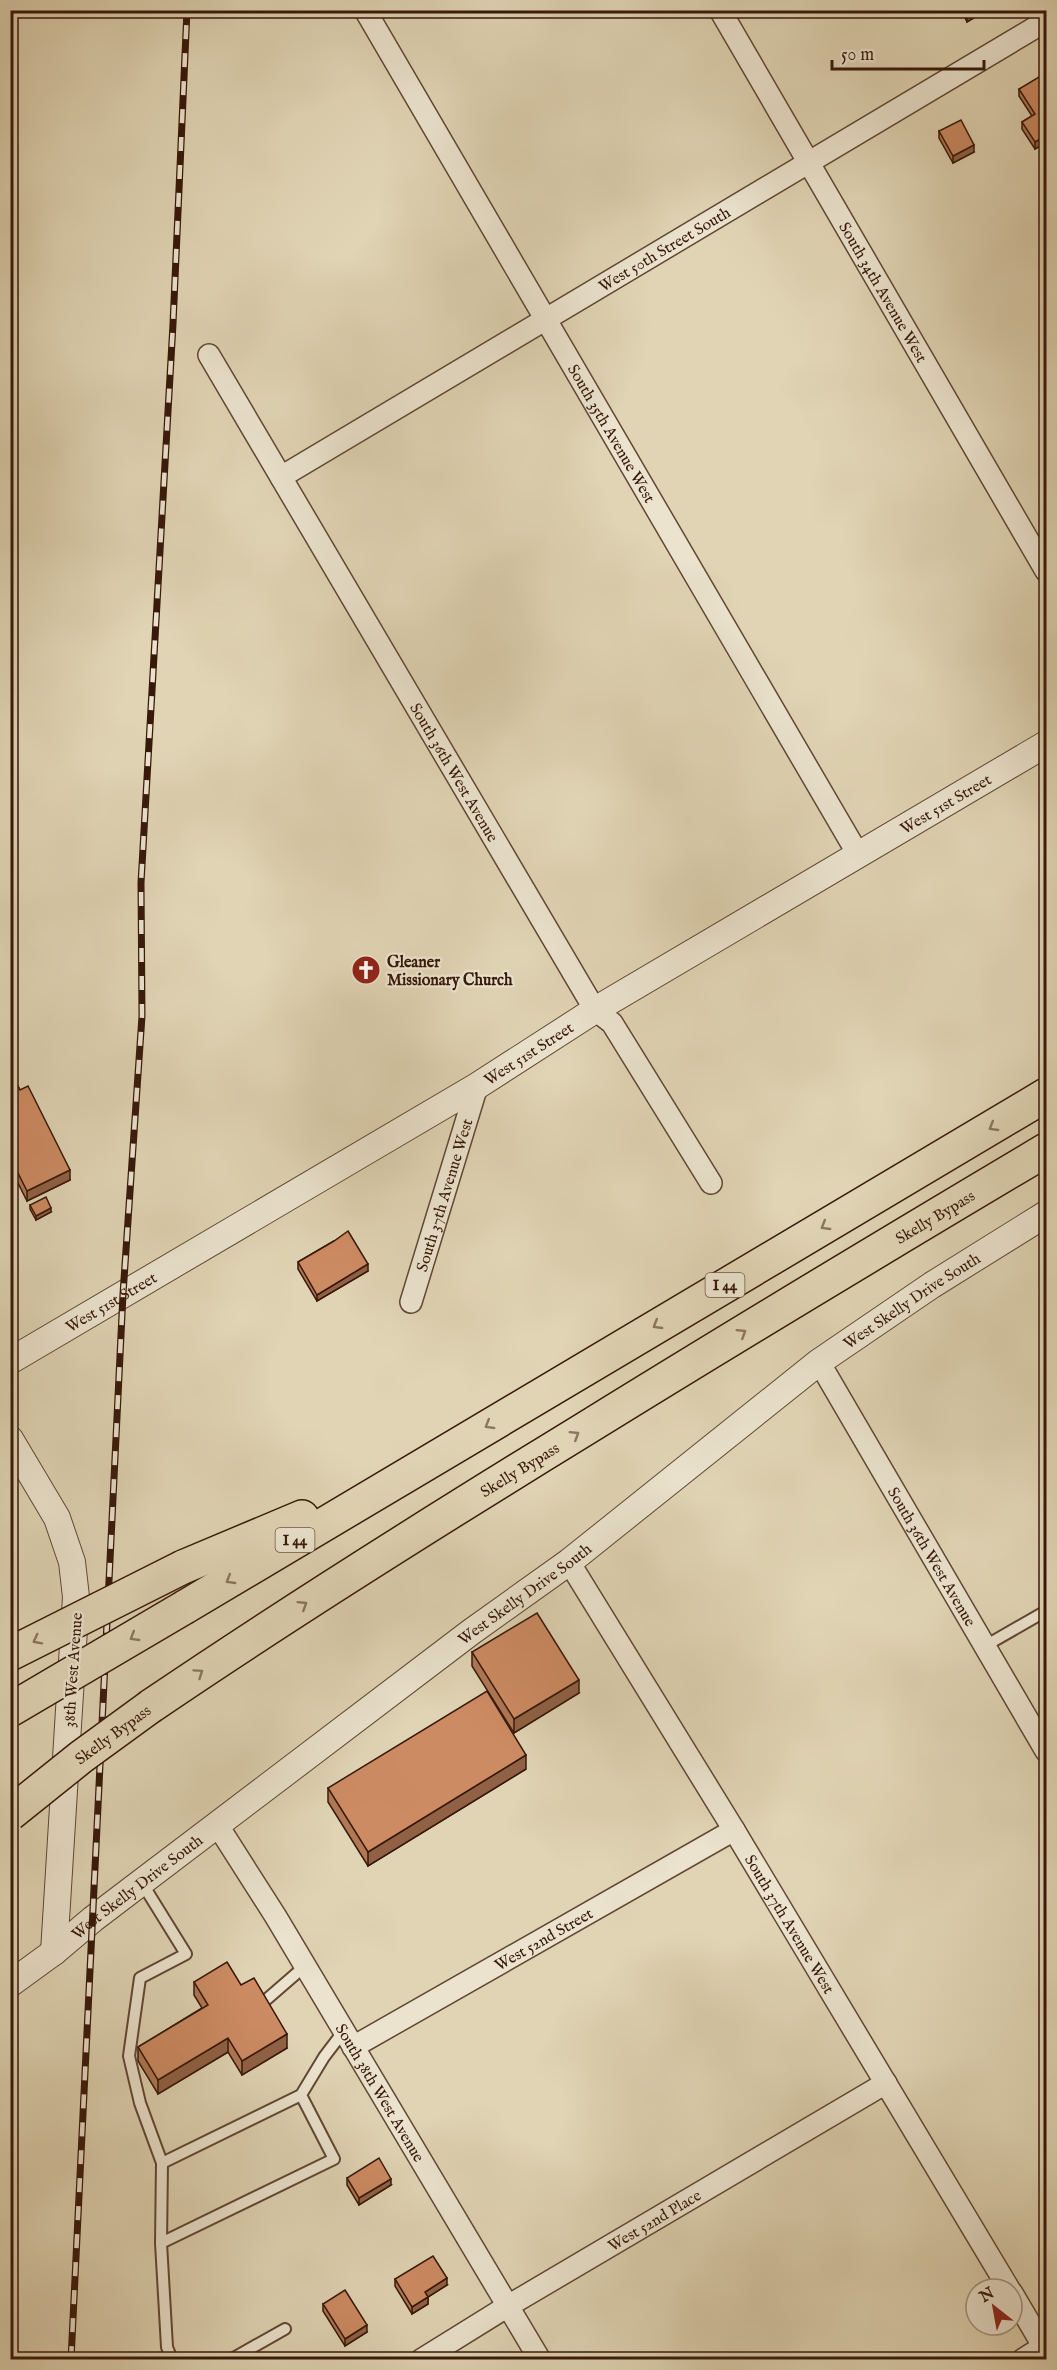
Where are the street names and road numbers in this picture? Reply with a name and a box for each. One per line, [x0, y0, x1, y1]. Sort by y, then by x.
street label: West 50th Street South [596, 203, 735, 297]
street label: South 34th Avenue West [833, 219, 931, 367]
street label: South 35th Avenue West [562, 361, 659, 508]
street label: South 36th West Avenue [404, 700, 502, 846]
street label: West 51st Street [897, 770, 996, 840]
street label: West 51st Street [481, 1018, 578, 1091]
street label: South 37th Avenue West [413, 1116, 479, 1274]
street label: Skelly Bypass [892, 1186, 979, 1250]
street label: West Skelly Drive South [840, 1249, 985, 1354]
street label: West 51st Street [63, 1268, 162, 1338]
road number: I 44 [706, 1273, 744, 1297]
street label: Skelly Bypass [477, 1439, 564, 1503]
street label: South 36th West Avenue [882, 1484, 979, 1631]
road number: I 44 [276, 1528, 314, 1552]
street label: West Skelly Drive South [455, 1539, 597, 1650]
street label: 38th West Avenue [60, 1612, 88, 1728]
street label: Skelly Bypass [72, 1701, 156, 1770]
street label: West Skelly Drive South [68, 1831, 208, 1945]
street label: South 37th Avenue West [739, 1851, 838, 1999]
street label: West 52nd Street [492, 1904, 597, 1976]
street label: South 38th West Avenue [330, 2020, 428, 2166]
street label: West 52nd Place [605, 2186, 705, 2257]

